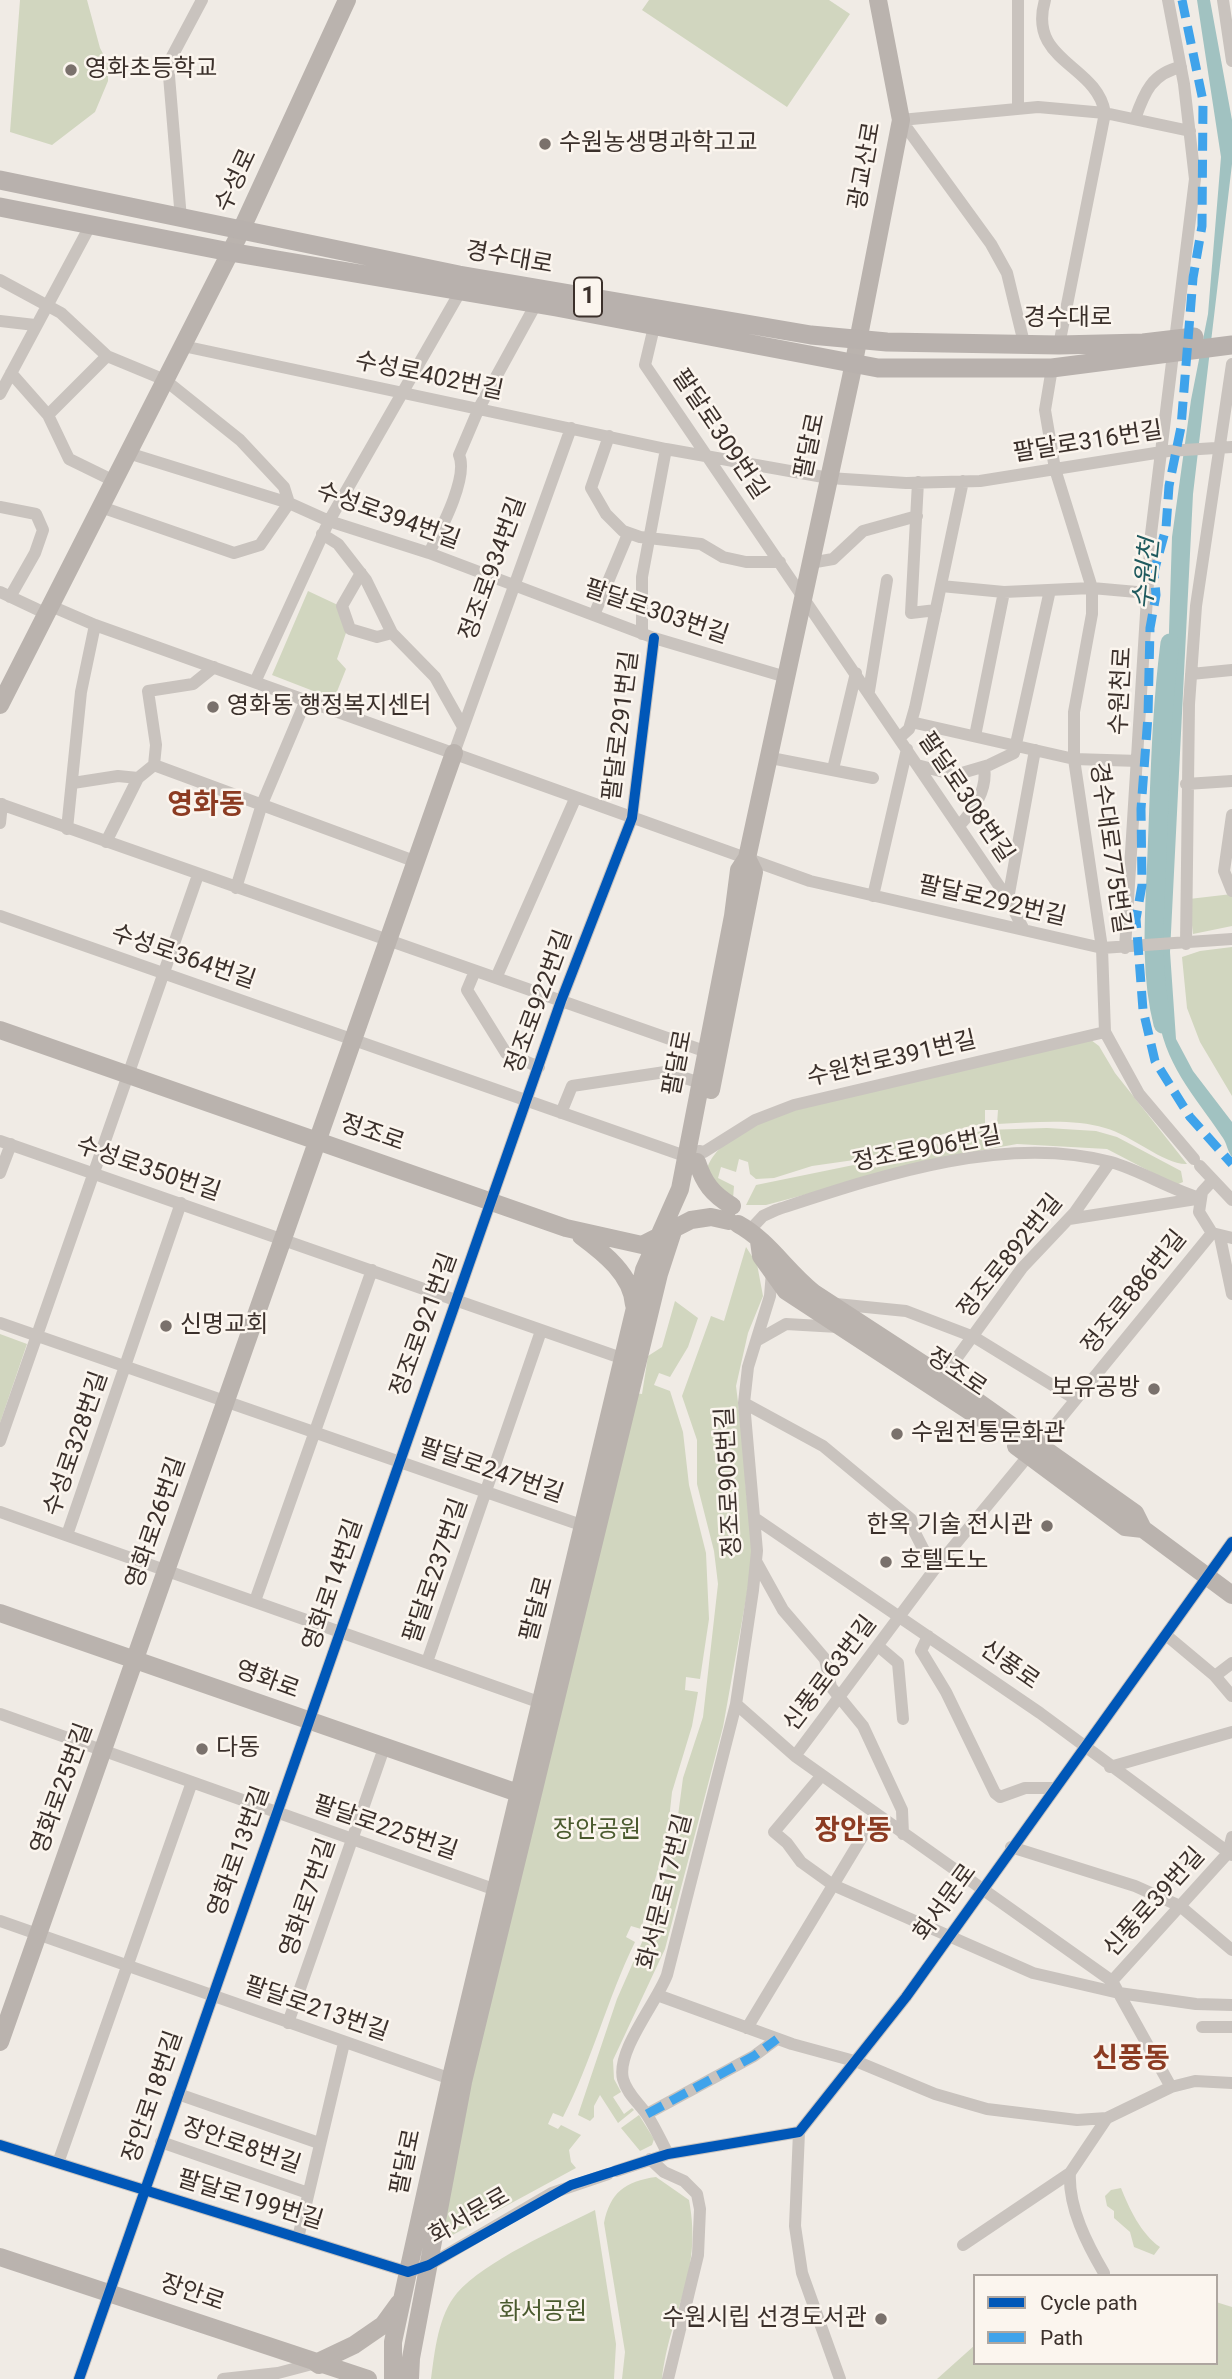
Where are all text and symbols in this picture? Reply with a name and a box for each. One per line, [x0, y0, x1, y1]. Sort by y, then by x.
place label: 영화초등학교 [85, 56, 217, 84]
marker: 영화초등학교 [63, 62, 79, 78]
street label: 광교산로 [844, 120, 888, 212]
place label: 수원농생명과학고교 [559, 130, 758, 158]
marker: 수원농생명과학고교 [537, 136, 553, 152]
street label: 수성로 [210, 145, 264, 217]
street label: 경수대로 [463, 237, 555, 281]
road number: 1 [574, 278, 602, 316]
street label: 경수대로 [1024, 305, 1112, 333]
street label: 수성로402번길 [352, 347, 506, 407]
street label: 팔달로309번길 [665, 364, 773, 506]
street label: 팔달로 [790, 411, 832, 481]
street label: 팔달로316번길 [1011, 417, 1165, 469]
street label: 수성로394번길 [312, 478, 464, 556]
street label: 정조로934번길 [455, 493, 533, 645]
water label: 수원천 [1129, 537, 1167, 611]
street label: 팔달로303번길 [580, 575, 732, 651]
street label: 수원천로 [1105, 646, 1139, 736]
street label: 팔달로291번길 [599, 649, 645, 803]
place label: 영화동 행정복지센터 [227, 693, 432, 721]
marker: 영화동 행정복지센터 [205, 699, 221, 715]
street label: 팔달로308번길 [911, 727, 1019, 869]
street label: 경수대로775번길 [1083, 760, 1135, 936]
district label: 영화동 [167, 789, 245, 823]
street label: 팔달로292번길 [915, 871, 1069, 933]
street label: 수성로364번길 [107, 920, 259, 996]
street label: 정조로922번길 [501, 926, 579, 1078]
street label: 수원천로391번길 [805, 1027, 979, 1093]
street label: 팔달로 [659, 1028, 699, 1098]
street label: 정조로 [336, 1110, 408, 1158]
street label: 정조로906번길 [850, 1121, 1004, 1179]
street label: 수성로350번길 [72, 1132, 224, 1208]
street label: 정조로892번길 [952, 1189, 1070, 1325]
street label: 정조로886번길 [1076, 1225, 1194, 1361]
street label: 정조로921번길 [386, 1249, 464, 1401]
place label: 신명교회 [180, 1312, 268, 1340]
marker: 신명교회 [158, 1318, 174, 1334]
street label: 정조로 [920, 1343, 992, 1403]
street label: 수성로328번길 [39, 1368, 115, 1520]
place label: 보유공방 [1052, 1375, 1140, 1403]
marker: 보유공방 [1146, 1381, 1162, 1397]
street label: 정조로905번길 [712, 1406, 748, 1558]
place label: 수원전통문화관 [911, 1420, 1066, 1448]
marker: 수원전통문화관 [889, 1426, 905, 1442]
street label: 팔달로247번길 [415, 1434, 567, 1510]
street label: 영화로26번길 [121, 1453, 193, 1593]
street label: 팔달로237번길 [399, 1495, 475, 1647]
place label: 한옥 기술 전시관 [867, 1512, 1033, 1540]
street label: 영화로14번길 [298, 1515, 370, 1655]
marker: 한옥 기술 전시관 [1039, 1518, 1055, 1534]
place label: 호텔도노 [900, 1548, 988, 1576]
marker: 호텔도노 [878, 1554, 894, 1570]
street label: 팔달로 [516, 1573, 560, 1645]
street label: 신풍로63번길 [778, 1610, 884, 1738]
street label: 신풍로 [974, 1635, 1044, 1697]
street label: 영화로 [231, 1656, 303, 1706]
street label: 영화로25번길 [26, 1720, 100, 1858]
place label: 다동 [216, 1735, 260, 1763]
marker: 다동 [194, 1741, 210, 1757]
street label: 영화로13번길 [203, 1783, 277, 1921]
street label: 팔달로225번길 [309, 1791, 461, 1867]
street label: 화서문로17번길 [633, 1811, 699, 1973]
district label: 장안동 [814, 1815, 892, 1849]
park label: 장안공원 [553, 1817, 641, 1845]
street label: 영화로7번길 [275, 1835, 343, 1961]
street label: 신풍로39번길 [1098, 1842, 1212, 1964]
street label: 화서문로 [908, 1859, 984, 1947]
street label: 팔달로213번길 [240, 1972, 392, 2048]
street label: 장안로18번길 [118, 2027, 190, 2167]
district label: 신풍동 [1092, 2043, 1170, 2077]
street label: 장안로8번길 [178, 2113, 304, 2181]
street label: 팔달로 [386, 2127, 428, 2197]
street label: 팔달로199번길 [174, 2165, 326, 2237]
street label: 화서문로 [425, 2182, 515, 2252]
street label: 장안로 [156, 2270, 228, 2318]
legend [973, 2274, 1218, 2365]
text: Cycle path [1040, 2291, 1138, 2315]
park label: 화서공원 [499, 2299, 587, 2327]
place label: 수원시립 선경도서관 [662, 2305, 867, 2333]
marker: 수원시립 선경도서관 [873, 2311, 889, 2327]
text: Path [1040, 2326, 1083, 2350]

